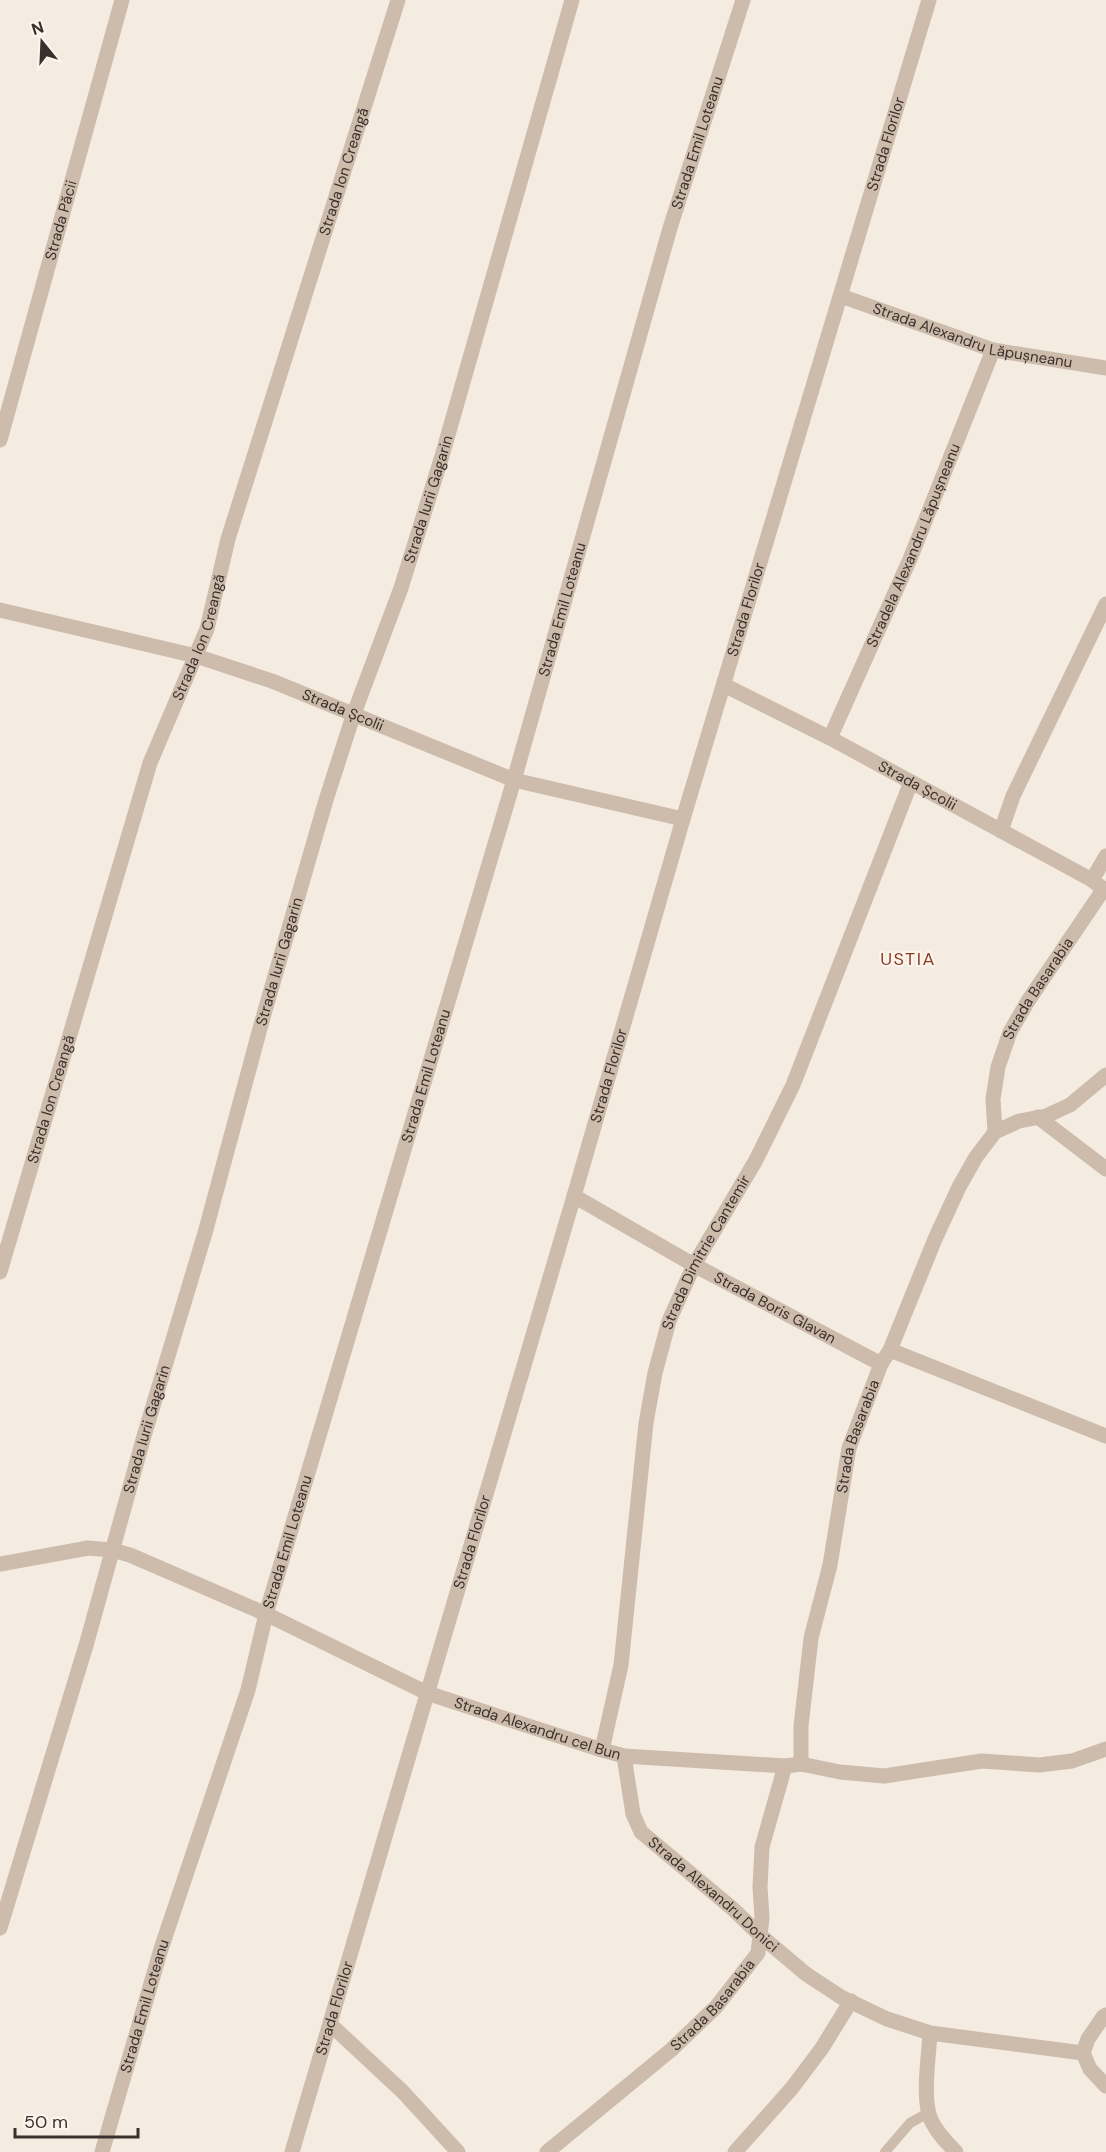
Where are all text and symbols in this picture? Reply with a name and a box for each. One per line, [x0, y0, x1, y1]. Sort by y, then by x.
north arrow [12, 12, 72, 72]
text: N [29, 16, 46, 40]
street label: Strada Emil Loteanu [667, 74, 728, 212]
street label: Strada Florilor [862, 94, 909, 193]
street label: Strada Ion Creangă [314, 105, 373, 238]
street label: Strada Păcii [40, 178, 82, 263]
street label: Strada Alexandru Lăpușneanu [870, 298, 1074, 373]
street label: Strada Iurii Gagarin [399, 433, 457, 566]
street label: Stradela Alexandru Lăpușneanu [862, 440, 965, 650]
street label: Strada Emil Loteanu [534, 540, 591, 679]
street label: Strada Florilor [722, 560, 770, 659]
street label: Strada Ion Creangă [168, 572, 230, 703]
street label: Strada Școlii [299, 684, 387, 736]
street label: Strada Școlii [875, 756, 960, 815]
street label: Strada Iurii Gagarin [251, 895, 307, 1028]
street label: Strada Basarabia [998, 934, 1078, 1042]
district label: USTIA [880, 947, 936, 971]
street label: Strada Emil Loteanu [397, 1007, 455, 1145]
street label: Strada Florilor [586, 1026, 632, 1125]
street label: Strada Ion Creangă [23, 1033, 79, 1166]
street label: Strada Dimitrie Cantemir [657, 1171, 755, 1332]
street label: Strada Boris Glavan [710, 1267, 839, 1348]
street label: Strada Iurii Gagarin [119, 1363, 175, 1496]
street label: Strada Basarabia [832, 1377, 884, 1494]
street label: Strada Emil Loteanu [258, 1473, 317, 1611]
street label: Strada Florilor [449, 1492, 495, 1591]
street label: Strada Alexandru cel Bun [452, 1693, 623, 1765]
street label: Strada Alexandru Donici [644, 1832, 783, 1957]
street label: Strada Emil Loteanu [115, 1936, 174, 2075]
street label: Strada Basarabia [666, 1955, 760, 2055]
street label: Strada Florilor [311, 1958, 358, 2058]
scale bar [15, 2101, 138, 2139]
text: 50 m [24, 2110, 68, 2134]

